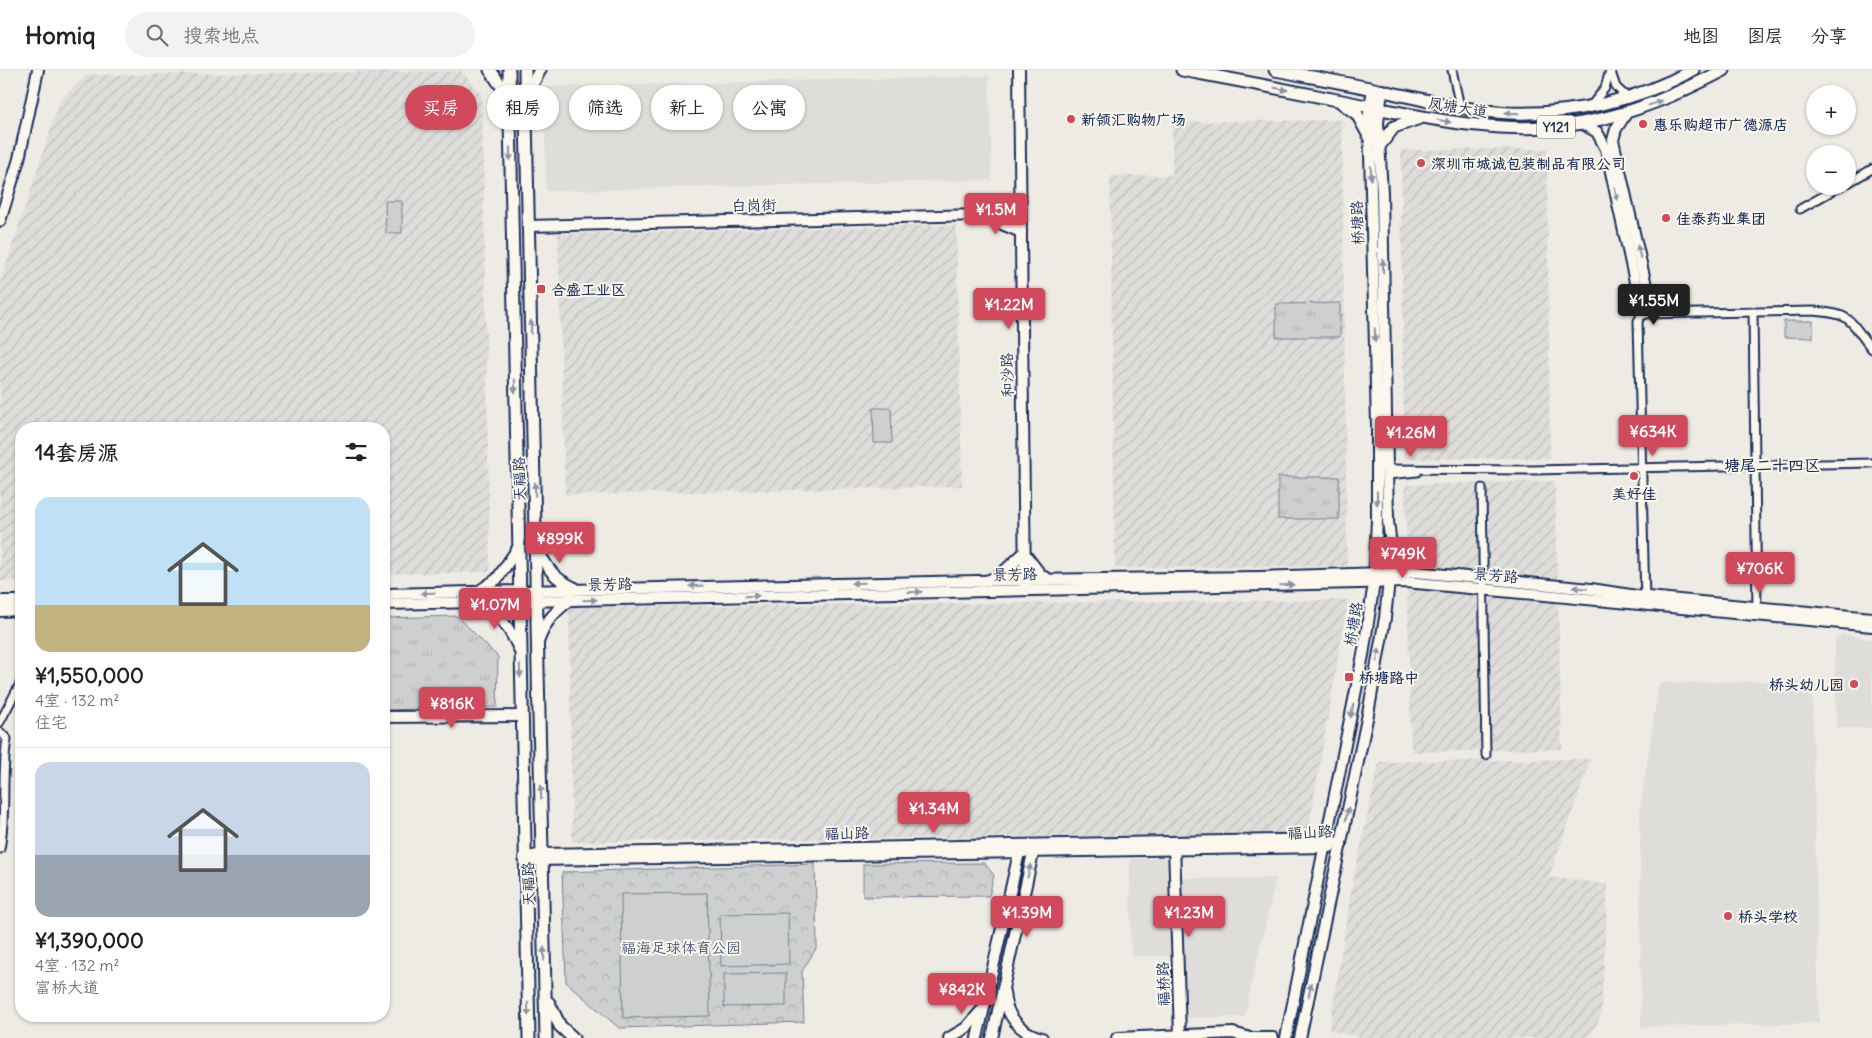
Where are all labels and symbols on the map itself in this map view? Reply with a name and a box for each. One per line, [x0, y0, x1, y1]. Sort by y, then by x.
one-way arrow [1274, 86, 1290, 94]
street label: 凤塘大道 [1427, 93, 1489, 121]
one-way arrow [1648, 99, 1663, 107]
one-way arrow [1503, 108, 1519, 116]
place label: 新领汇购物广场 [1081, 110, 1186, 129]
marker: 新领汇购物广场 [1065, 113, 1077, 125]
place label: 惠乐购超市广德源店 [1653, 115, 1788, 134]
road number: Y121 [1537, 116, 1575, 138]
one-way arrow [1436, 118, 1452, 126]
marker: 惠乐购超市广德源店 [1637, 118, 1649, 130]
one-way arrow [507, 146, 515, 162]
place label: 深圳市城诚包装制品有限公司 [1431, 154, 1626, 173]
marker: 深圳市城诚包装制品有限公司 [1415, 157, 1427, 169]
one-way arrow [1367, 165, 1375, 181]
one-way arrow [1612, 186, 1620, 201]
pin: ¥1.5M [961, 192, 1031, 235]
street label: 白岗街 [731, 195, 777, 215]
street label: 桥塘路 [1347, 200, 1367, 246]
place label: 佳泰药业集团 [1676, 209, 1766, 228]
marker: 佳泰药业集团 [1660, 212, 1672, 224]
one-way arrow [1635, 245, 1643, 260]
one-way arrow [1379, 258, 1387, 274]
place label: 合盛工业区 [551, 280, 626, 299]
marker: 合盛工业区 [535, 283, 547, 295]
pin: ¥1.55M [1613, 284, 1695, 326]
pin: ¥1.22M [968, 288, 1050, 330]
one-way arrow [527, 319, 535, 335]
one-way arrow [1371, 328, 1379, 344]
street label: 和沙路 [997, 352, 1017, 398]
one-way arrow [511, 378, 519, 394]
pin: ¥634K [1618, 414, 1688, 457]
pin: ¥1.26M [1370, 416, 1452, 458]
district label: 塘尾二十四区 [1724, 455, 1820, 475]
street label: 天福路 [509, 456, 529, 502]
marker: 美好佳 [1628, 470, 1640, 482]
one-way arrow [530, 481, 538, 497]
place label: 美好佳 [1611, 484, 1657, 503]
one-way arrow [1373, 490, 1381, 506]
pin: ¥899K [525, 522, 595, 564]
pin: ¥749K [1368, 536, 1438, 579]
pin: ¥706K [1725, 552, 1795, 594]
street label: 景芳路 [992, 564, 1038, 584]
street label: 景芳路 [1473, 564, 1519, 586]
street label: 景芳路 [587, 574, 633, 594]
one-way arrow [850, 579, 866, 587]
one-way arrow [1280, 581, 1296, 589]
one-way arrow [687, 583, 703, 591]
one-way arrow [1571, 584, 1587, 592]
one-way arrow [907, 587, 923, 595]
pin: ¥1.07M [454, 588, 536, 630]
one-way arrow [420, 589, 436, 597]
one-way arrow [745, 591, 761, 599]
one-way arrow [582, 595, 598, 603]
street label: 桥塘路 [1340, 600, 1366, 648]
one-way arrow [1375, 646, 1383, 662]
one-way arrow [516, 663, 524, 679]
place label: 桥塘路中 [1359, 668, 1419, 687]
marker: 桥塘路中 [1343, 671, 1355, 683]
place label: 桥头幼儿园 [1769, 675, 1844, 694]
marker: 桥头幼儿园 [1848, 678, 1860, 690]
pin: ¥816K [417, 686, 487, 729]
one-way arrow [1348, 703, 1356, 718]
one-way arrow [537, 784, 545, 800]
pin: ¥1.34M [893, 792, 975, 834]
one-way arrow [1344, 806, 1352, 822]
street label: 福山路 [1287, 821, 1333, 843]
street label: 福山路 [824, 823, 870, 843]
street label: 天福路 [518, 861, 538, 907]
one-way arrow [1025, 863, 1033, 878]
pin: ¥1.39M [986, 896, 1068, 938]
pin: ¥1.23M [1148, 896, 1230, 938]
place label: 桥头学校 [1738, 907, 1798, 926]
marker: 桥头学校 [1722, 910, 1734, 922]
park label: 福海足球体育公园 [621, 938, 741, 957]
one-way arrow [540, 946, 548, 962]
street label: 福桥路 [1153, 961, 1173, 1007]
pin: ¥842K [927, 972, 997, 1015]
one-way arrow [1306, 982, 1314, 998]
one-way arrow [524, 1001, 532, 1017]

